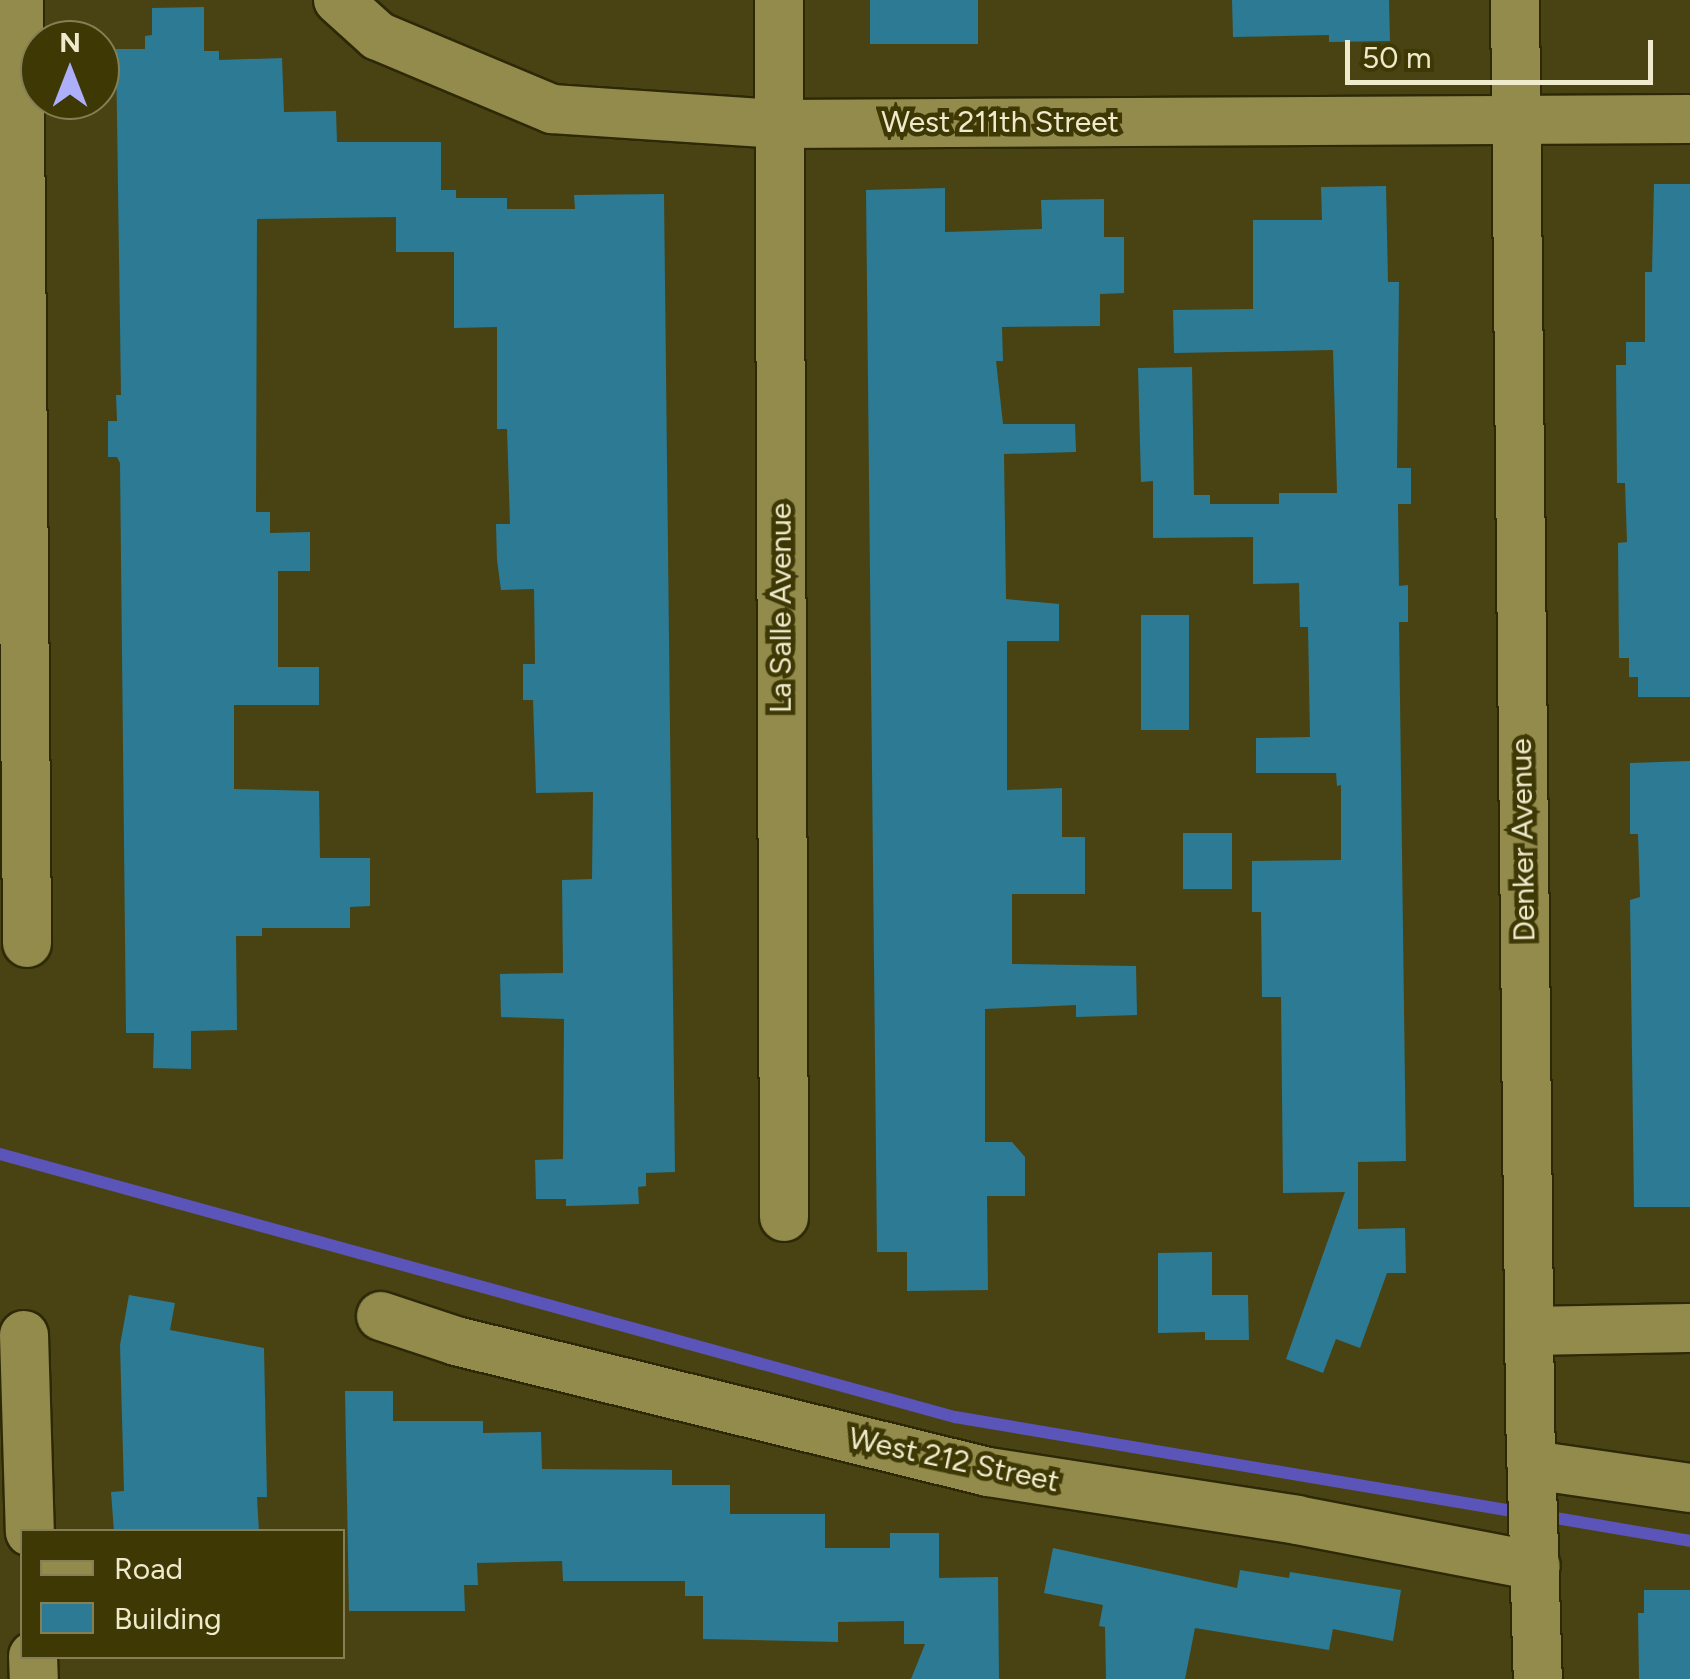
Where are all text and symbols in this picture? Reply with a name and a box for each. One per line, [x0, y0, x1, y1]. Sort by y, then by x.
north arrow [20, 20, 120, 120]
scale bar [1350, 20, 1658, 82]
text: N [59, 25, 81, 59]
text: 50 m [1362, 39, 1431, 76]
street label: West 211th Street [881, 104, 1119, 140]
street label: La Salle Avenue [763, 503, 799, 713]
street label: Denker Avenue [1503, 738, 1543, 942]
street label: West 212 Street [846, 1420, 1062, 1500]
legend [20, 1529, 345, 1659]
text: Road [114, 1550, 183, 1587]
text: Building [114, 1600, 222, 1637]

